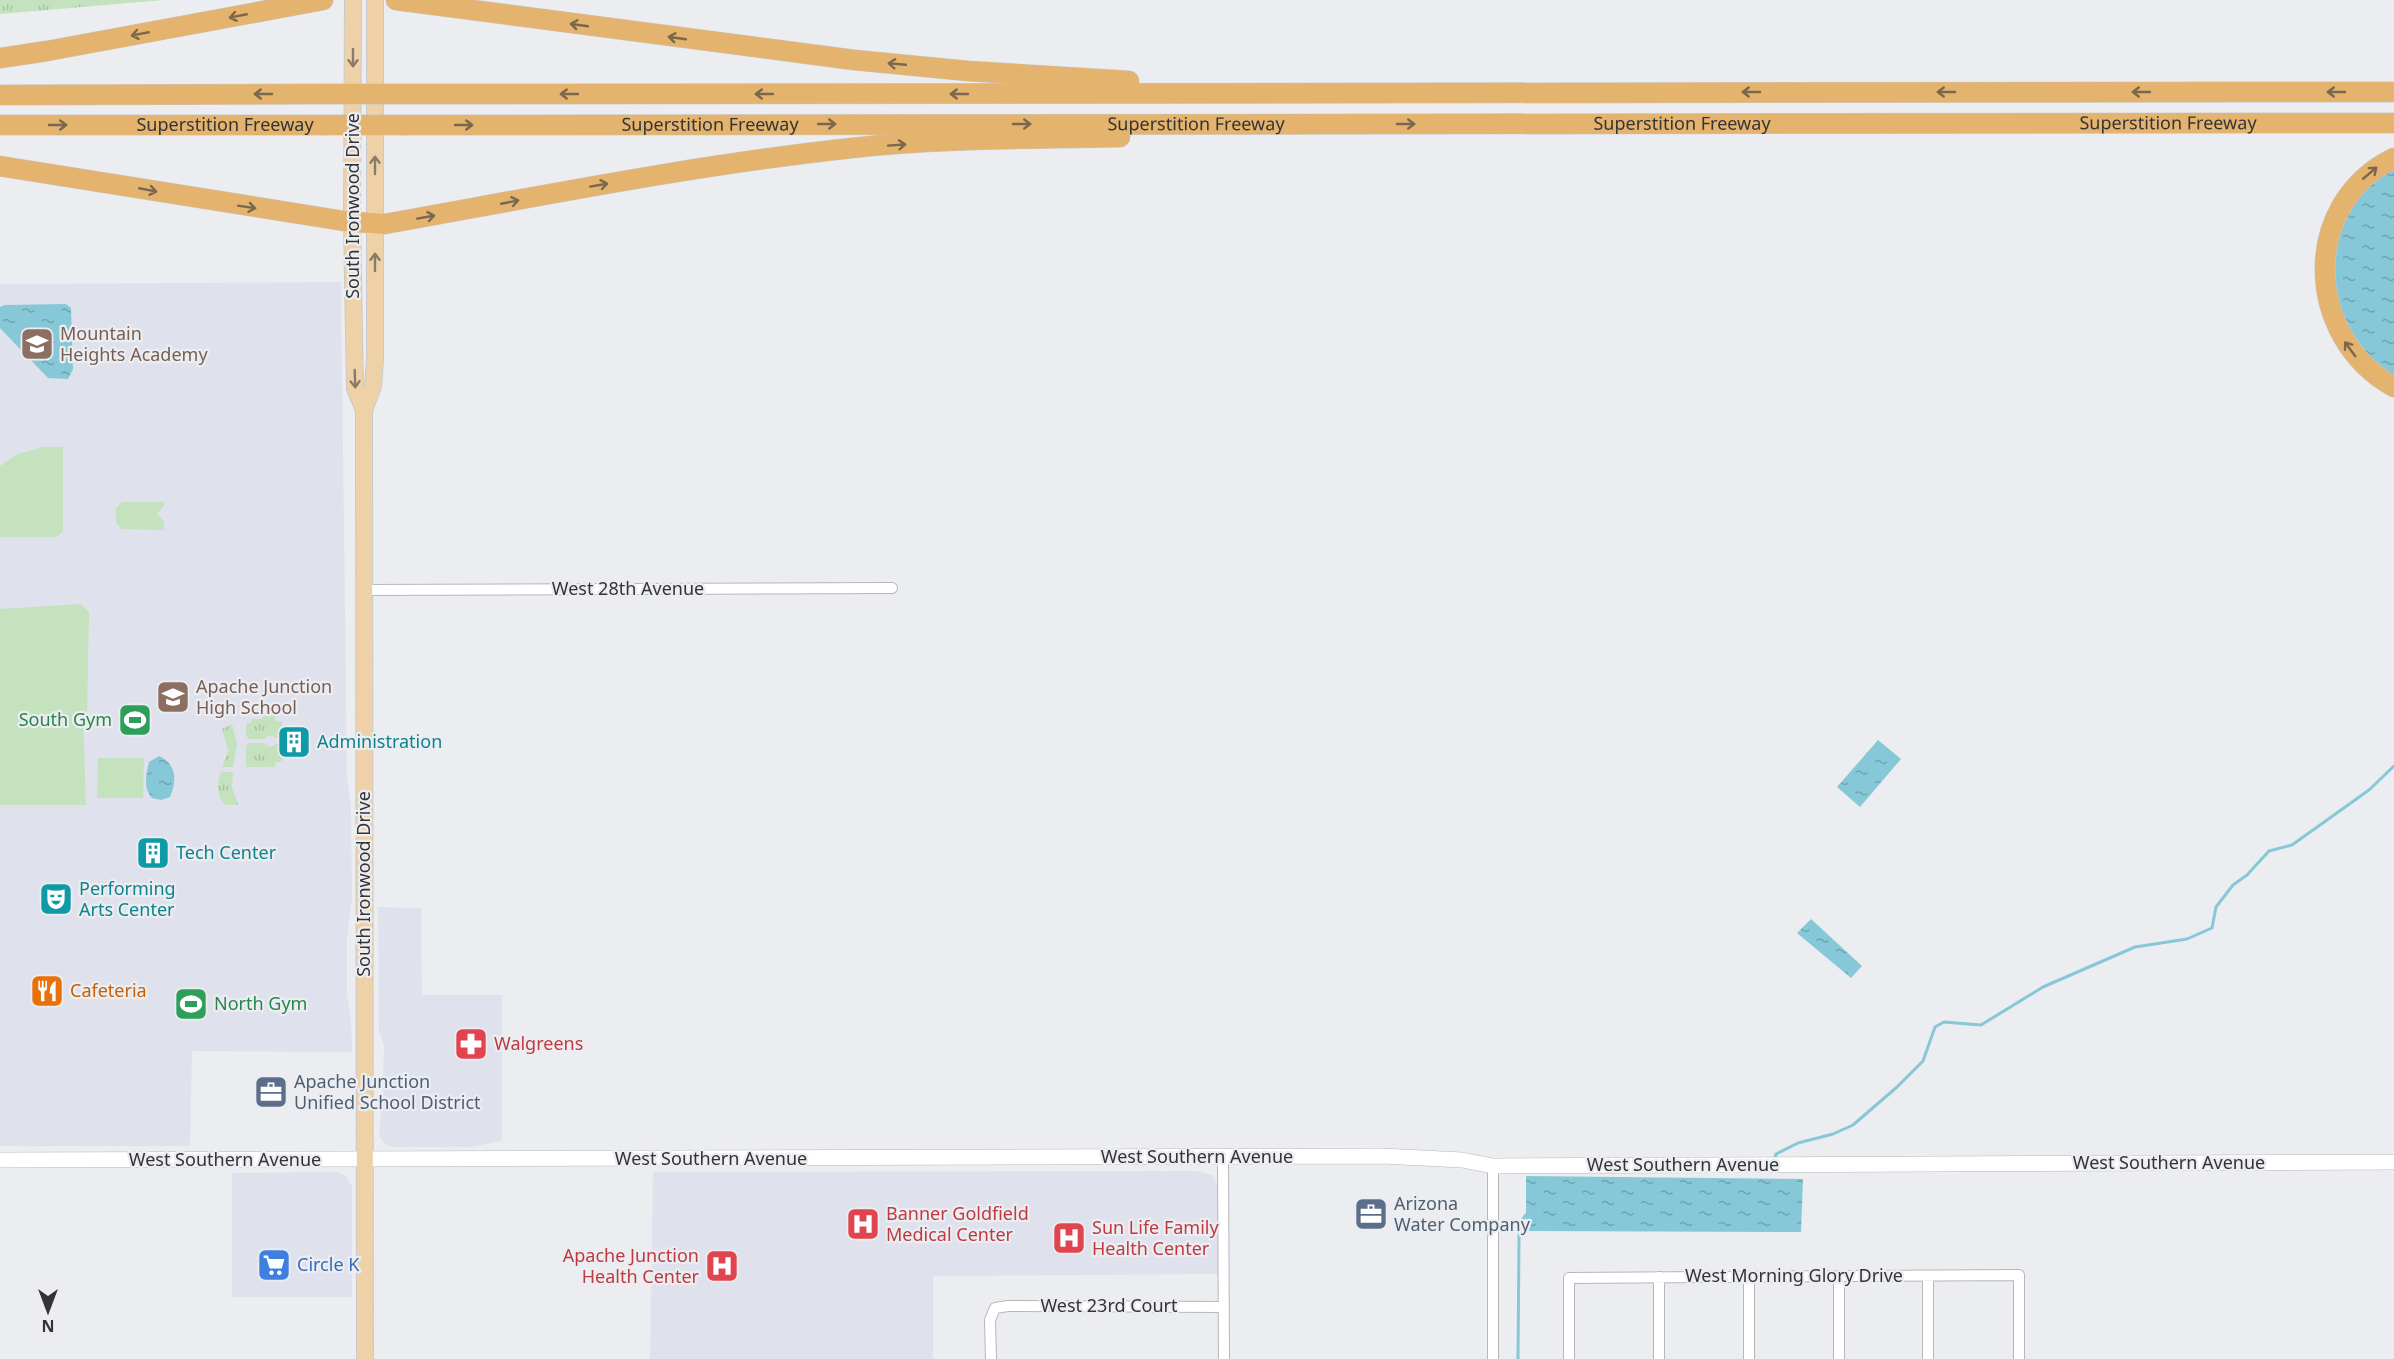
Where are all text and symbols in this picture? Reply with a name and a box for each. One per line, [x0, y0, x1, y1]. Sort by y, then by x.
one-way arrow [229, 11, 248, 22]
one-way arrow [570, 19, 590, 30]
one-way arrow [131, 29, 151, 40]
one-way arrow [668, 32, 688, 43]
one-way arrow [347, 48, 359, 68]
one-way arrow [888, 58, 908, 69]
one-way arrow [1741, 86, 1761, 98]
one-way arrow [1936, 86, 1956, 98]
one-way arrow [2131, 86, 2151, 98]
one-way arrow [2326, 86, 2346, 98]
one-way arrow [253, 88, 273, 100]
one-way arrow [560, 88, 580, 100]
one-way arrow [755, 88, 775, 100]
one-way arrow [950, 88, 970, 100]
street label: Superstition Freeway [2079, 110, 2257, 134]
street label: Superstition Freeway [1107, 111, 1285, 135]
street label: Superstition Freeway [1593, 111, 1771, 135]
street label: Superstition Freeway [136, 112, 314, 136]
street label: Superstition Freeway [621, 112, 799, 136]
street label: South Ironwood Drive [340, 113, 364, 299]
one-way arrow [817, 118, 837, 130]
one-way arrow [1012, 118, 1032, 130]
one-way arrow [1396, 118, 1416, 130]
one-way arrow [48, 119, 68, 131]
one-way arrow [454, 119, 474, 131]
one-way arrow [886, 139, 906, 150]
one-way arrow [369, 155, 381, 175]
one-way arrow [2362, 167, 2378, 180]
one-way arrow [589, 179, 609, 190]
one-way arrow [138, 185, 157, 196]
one-way arrow [499, 196, 519, 207]
one-way arrow [237, 201, 257, 212]
one-way arrow [416, 211, 436, 222]
one-way arrow [369, 252, 381, 272]
place label: Mountain Heights Academy [60, 321, 208, 366]
school or university icon: Mountain Heights Academy [19, 326, 55, 362]
one-way arrow [2344, 341, 2356, 357]
one-way arrow [349, 368, 361, 388]
street label: West 28th Avenue [552, 576, 704, 600]
place label: Apache Junction High School [196, 674, 332, 719]
school or university icon: Apache Junction High School [155, 679, 191, 715]
sports icon: South Gym [117, 702, 153, 738]
place label: South Gym [19, 707, 112, 731]
building icon: Administration [276, 724, 312, 760]
place label: Administration [317, 729, 442, 753]
street label: South Ironwood Drive [351, 791, 375, 977]
building icon: Tech Center [135, 835, 171, 871]
place label: Tech Center [176, 840, 277, 864]
place label: Performing Arts Center [79, 876, 176, 921]
theatre icon: Performing Arts Center [38, 881, 74, 917]
restaurant icon: Cafeteria [29, 973, 65, 1009]
place label: Cafeteria [70, 978, 147, 1002]
sports icon: North Gym [173, 986, 209, 1022]
place label: North Gym [214, 991, 307, 1015]
pharmacy icon: Walgreens [453, 1026, 489, 1062]
place label: Walgreens [494, 1031, 583, 1055]
place label: Apache Junction Unified School District [294, 1069, 481, 1114]
office icon: Apache Junction Unified School District [253, 1074, 289, 1110]
street label: West Southern Avenue [1101, 1144, 1293, 1168]
street label: West Southern Avenue [615, 1146, 807, 1170]
street label: West Southern Avenue [129, 1147, 321, 1171]
street label: West Southern Avenue [2073, 1150, 2265, 1174]
street label: West Southern Avenue [1587, 1152, 1779, 1176]
place label: Arizona Water Company [1394, 1191, 1531, 1236]
office icon: Arizona Water Company [1353, 1196, 1389, 1232]
place label: Banner Goldfield Medical Center [886, 1201, 1029, 1246]
hospital icon: Banner Goldfield Medical Center [845, 1206, 881, 1242]
place label: Sun Life Family Health Center [1092, 1215, 1219, 1260]
hospital icon: Sun Life Family Health Center [1051, 1220, 1087, 1256]
place label: Apache Junction Health Center [563, 1243, 700, 1288]
supermarket icon: Circle K [256, 1247, 292, 1283]
hospital icon: Apache Junction Health Center [704, 1248, 740, 1284]
place label: Circle K [297, 1252, 360, 1276]
street label: West Morning Glory Drive [1685, 1263, 1903, 1287]
north arrow [18, 1281, 78, 1341]
street label: West 23rd Court [1040, 1293, 1178, 1317]
text: N [41, 1315, 55, 1337]

